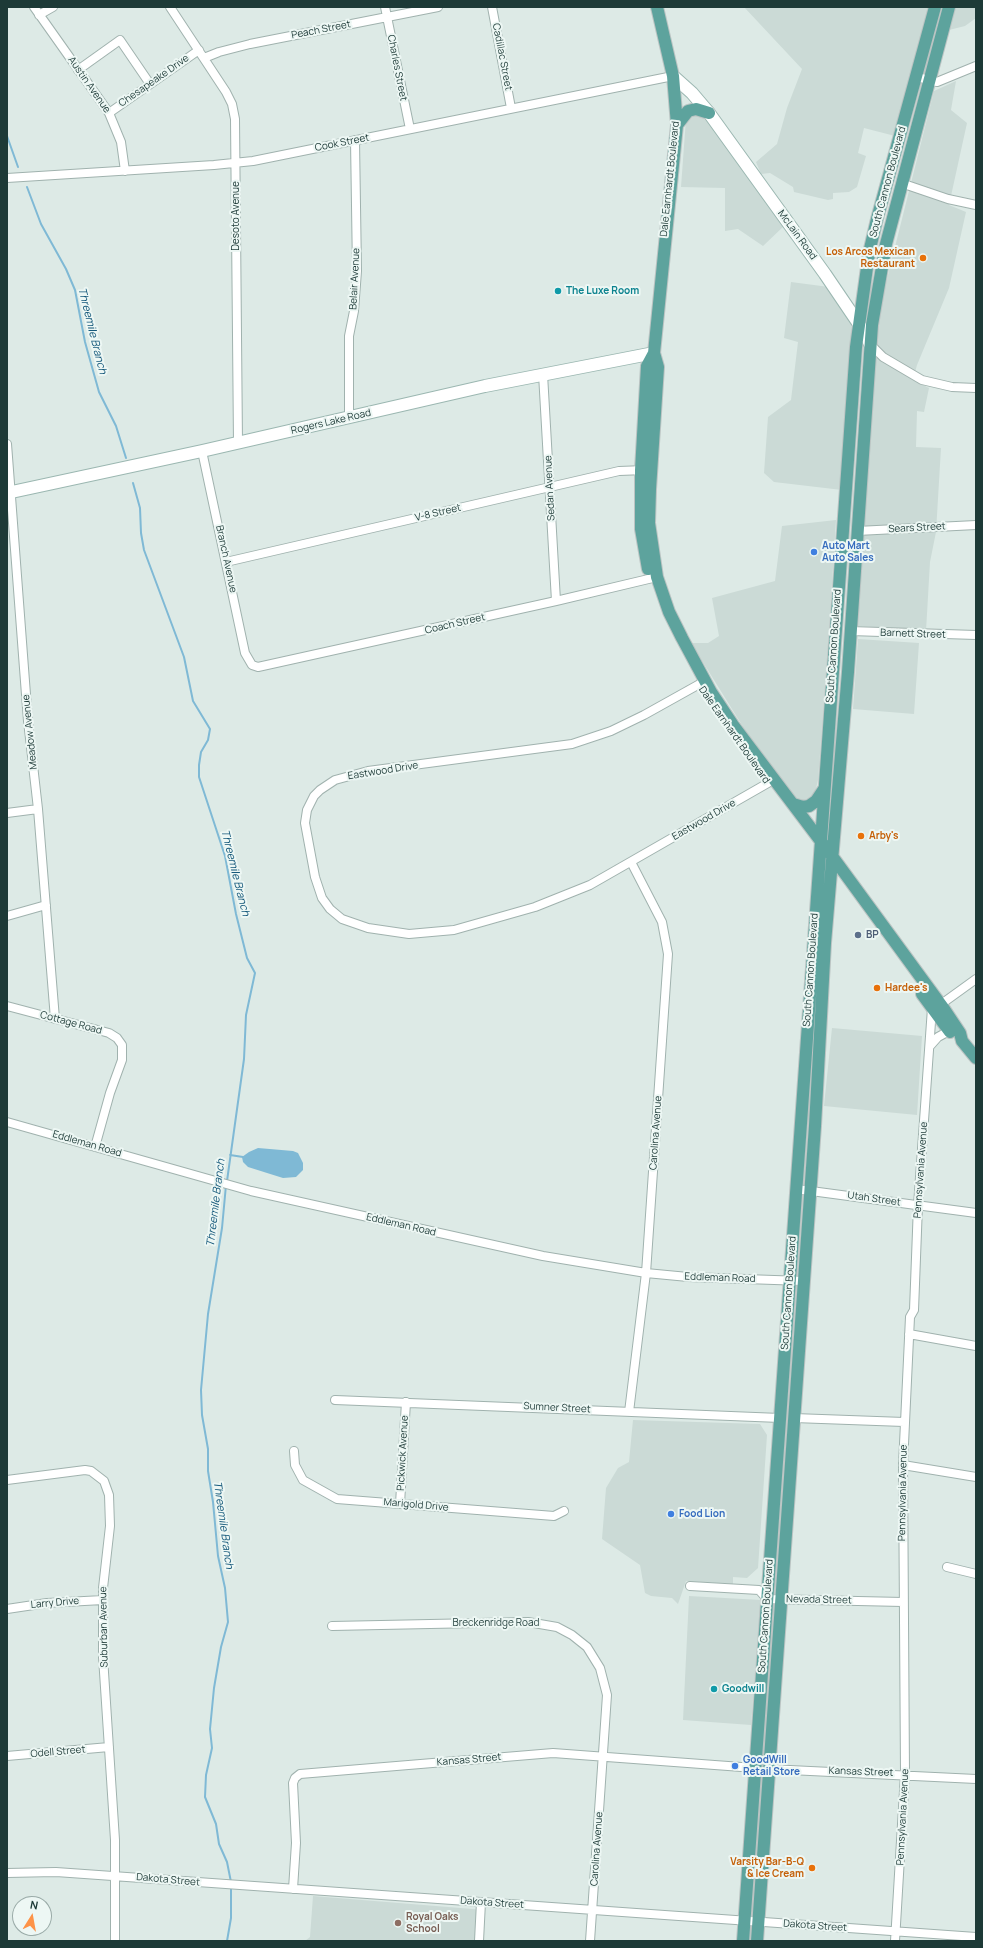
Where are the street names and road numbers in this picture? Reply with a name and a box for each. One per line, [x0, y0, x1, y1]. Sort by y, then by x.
street label: Peach Street [290, 18, 352, 42]
street label: Cadillac Street [490, 22, 514, 92]
street label: Charles Street [385, 34, 409, 102]
street label: Chesapeake Drive [117, 52, 191, 110]
street label: Austin Avenue [65, 55, 113, 115]
street label: Dale Earnhardt Boulevard [658, 121, 682, 237]
street label: South Cannon Boulevard [867, 125, 909, 239]
street label: Cook Street [314, 132, 370, 154]
street label: Desoto Avenue [230, 181, 242, 251]
street label: McLain Road [775, 208, 819, 262]
street label: Belair Avenue [347, 248, 363, 310]
street label: Rogers Lake Road [290, 407, 372, 437]
street label: Sedan Avenue [542, 455, 558, 521]
street label: V-8 Street [414, 502, 462, 524]
street label: Sears Street [888, 521, 946, 535]
street label: Branch Avenue [213, 524, 239, 594]
street label: South Cannon Boulevard [824, 589, 844, 703]
street label: Coach Street [424, 611, 486, 637]
street label: Barnett Street [880, 627, 946, 641]
street label: Dale Earnhardt Boulevard [696, 684, 772, 786]
street label: Meadow Avenue [20, 694, 40, 770]
street label: Eastwood Drive [347, 760, 419, 782]
street label: Eastwood Drive [670, 797, 738, 843]
street label: South Cannon Boulevard [801, 913, 821, 1027]
street label: Cottage Road [39, 1009, 103, 1037]
street label: Carolina Avenue [647, 1095, 665, 1171]
street label: Pennsylvania Avenue [912, 1121, 930, 1219]
street label: Eddleman Road [51, 1128, 123, 1160]
street label: Utah Street [846, 1189, 902, 1209]
street label: Eddleman Road [365, 1211, 437, 1239]
street label: South Cannon Boulevard [779, 1236, 799, 1350]
street label: Eddleman Road [684, 1271, 756, 1285]
street label: Sumner Street [523, 1400, 591, 1416]
street label: Pickwick Avenue [395, 1415, 411, 1491]
street label: Pennsylvania Avenue [896, 1445, 910, 1541]
street label: Marigold Drive [383, 1496, 449, 1514]
street label: South Cannon Boulevard [756, 1559, 776, 1673]
street label: Suburban Avenue [97, 1586, 111, 1668]
street label: Nevada Street [786, 1593, 852, 1607]
street label: Larry Drive [30, 1595, 80, 1611]
street label: Breckenridge Road [453, 1617, 539, 1629]
street label: Odell Street [30, 1744, 86, 1760]
street label: Kansas Street [436, 1751, 502, 1769]
street label: Kansas Street [828, 1765, 894, 1779]
street label: Pennsylvania Avenue [894, 1768, 912, 1866]
street label: Carolina Avenue [588, 1811, 606, 1887]
street label: Dakota Street [136, 1871, 200, 1889]
street label: Dakota Street [460, 1895, 524, 1911]
street label: Dakota Street [783, 1918, 847, 1934]

